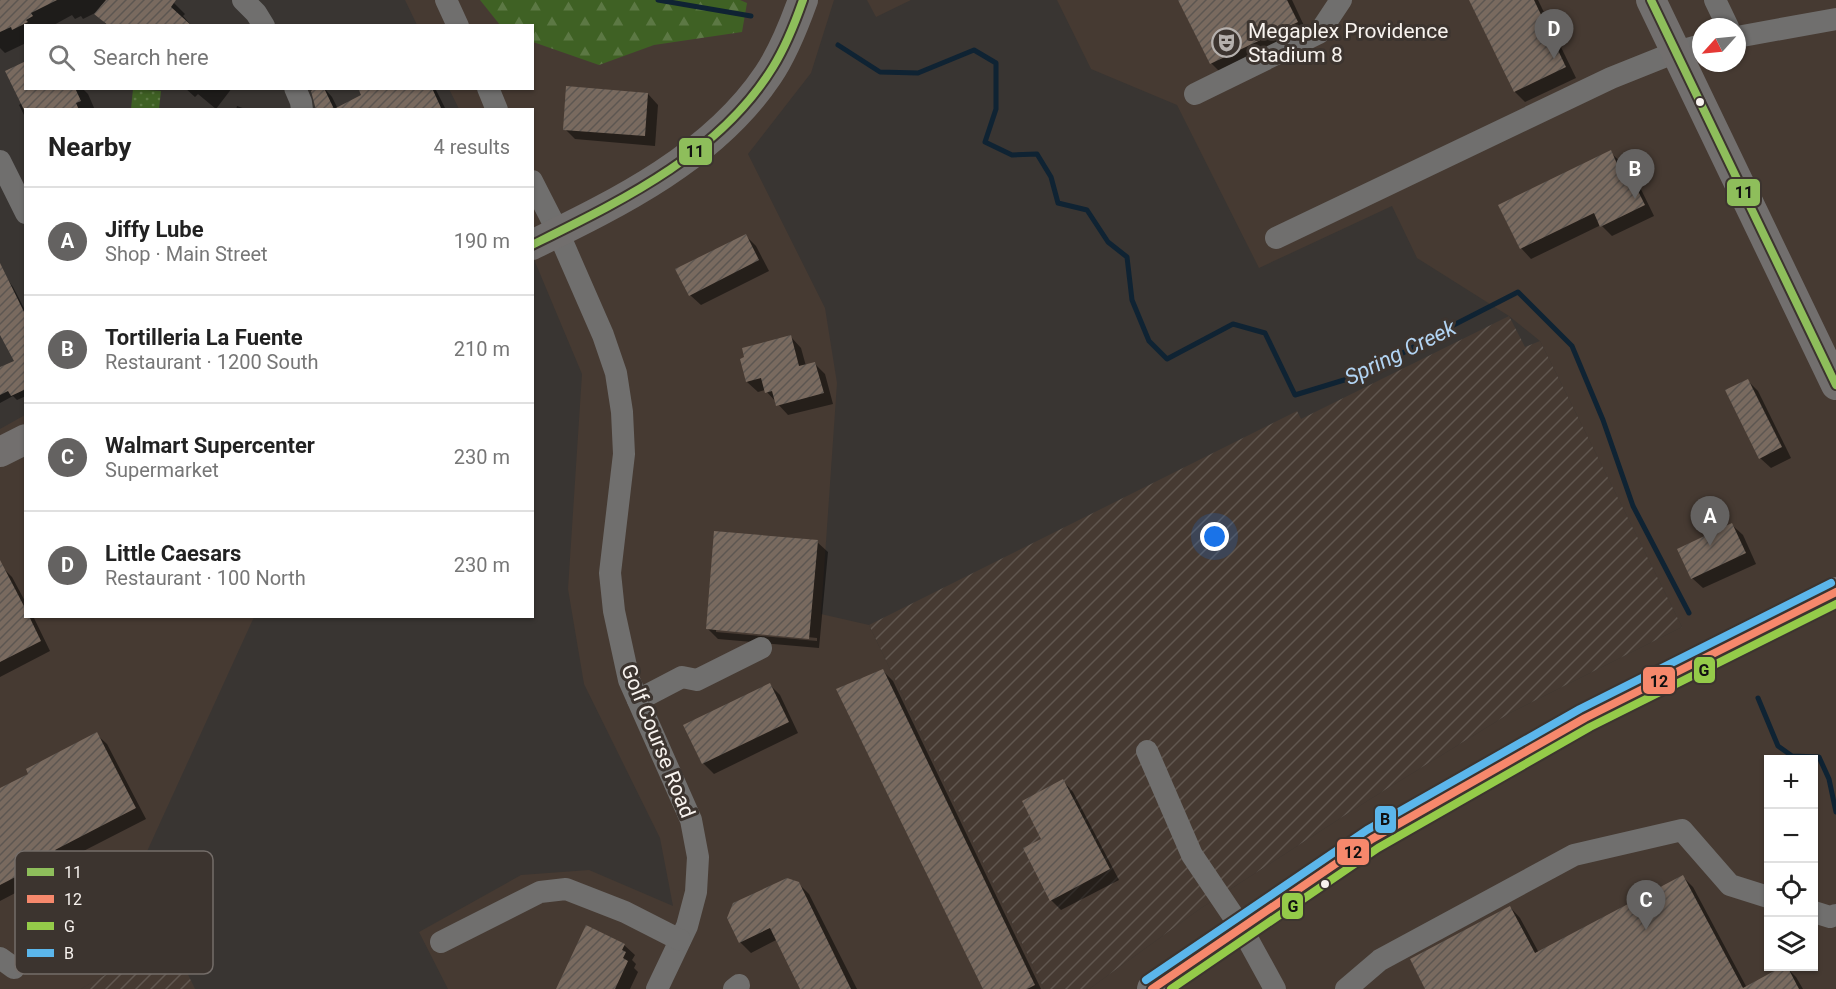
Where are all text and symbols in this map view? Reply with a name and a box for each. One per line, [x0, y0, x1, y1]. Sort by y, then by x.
pin: D [1534, 10, 1574, 59]
north arrow [1692, 18, 1746, 72]
place label: Megaplex Providence Stadium 8 [1248, 19, 1448, 67]
search box [24, 24, 534, 90]
theatre icon: Megaplex Providence Stadium 8 [1211, 27, 1243, 59]
icon: search [45, 41, 78, 74]
text: Search here [93, 45, 209, 70]
unlabelled marker [1694, 96, 1706, 108]
text: Nearby [48, 132, 131, 162]
text: 4 results [434, 135, 510, 159]
line badge: 11 [678, 137, 713, 166]
text: 11 [686, 142, 704, 161]
pin: B [1616, 150, 1654, 199]
line badge: 11 [1726, 178, 1761, 207]
text: 11 [1735, 183, 1753, 202]
text: Jiffy Lube [105, 217, 204, 242]
text: A [61, 229, 74, 253]
text: 190 m [454, 229, 510, 253]
text: Shop · Main Street [105, 242, 268, 266]
water label: Spring Creek [1341, 314, 1461, 390]
text: Tortilleria La Fuente [105, 325, 303, 350]
text: B [61, 337, 74, 361]
text: 210 m [454, 337, 510, 361]
text: Restaurant · 1200 South [105, 350, 319, 374]
text: Walmart Supercenter [105, 433, 315, 458]
text: C [61, 445, 74, 469]
text: 230 m [454, 445, 510, 469]
text: Supermarket [105, 458, 219, 482]
pin: A [1690, 496, 1730, 546]
your location [1200, 522, 1229, 551]
text: Little Caesars [105, 541, 241, 566]
text: D [61, 553, 74, 577]
text: 230 m [454, 553, 510, 577]
text: Restaurant · 100 North [105, 566, 306, 590]
line badge: G [1693, 656, 1716, 684]
street label: Golf Course Road [616, 661, 700, 821]
text: G [1699, 661, 1710, 680]
line badge: 12 [1642, 666, 1676, 695]
text: 12 [1650, 672, 1668, 691]
map controls [1764, 755, 1818, 971]
button: + [1764, 755, 1818, 809]
line badge: B [1374, 805, 1397, 834]
button: − [1764, 809, 1818, 863]
text: B [1380, 810, 1390, 829]
line badge: 12 [1336, 838, 1370, 866]
text: 12 [1344, 843, 1362, 862]
legend [15, 851, 213, 974]
text: 11 [64, 863, 82, 882]
button: locate [1764, 863, 1818, 917]
unlabelled marker [1319, 878, 1331, 890]
pin: C [1626, 880, 1666, 930]
text: 12 [64, 890, 82, 909]
line badge: G [1281, 892, 1304, 920]
text: G [1288, 897, 1299, 916]
text: G [64, 917, 75, 936]
button: layers [1764, 917, 1818, 971]
text: B [64, 944, 74, 963]

